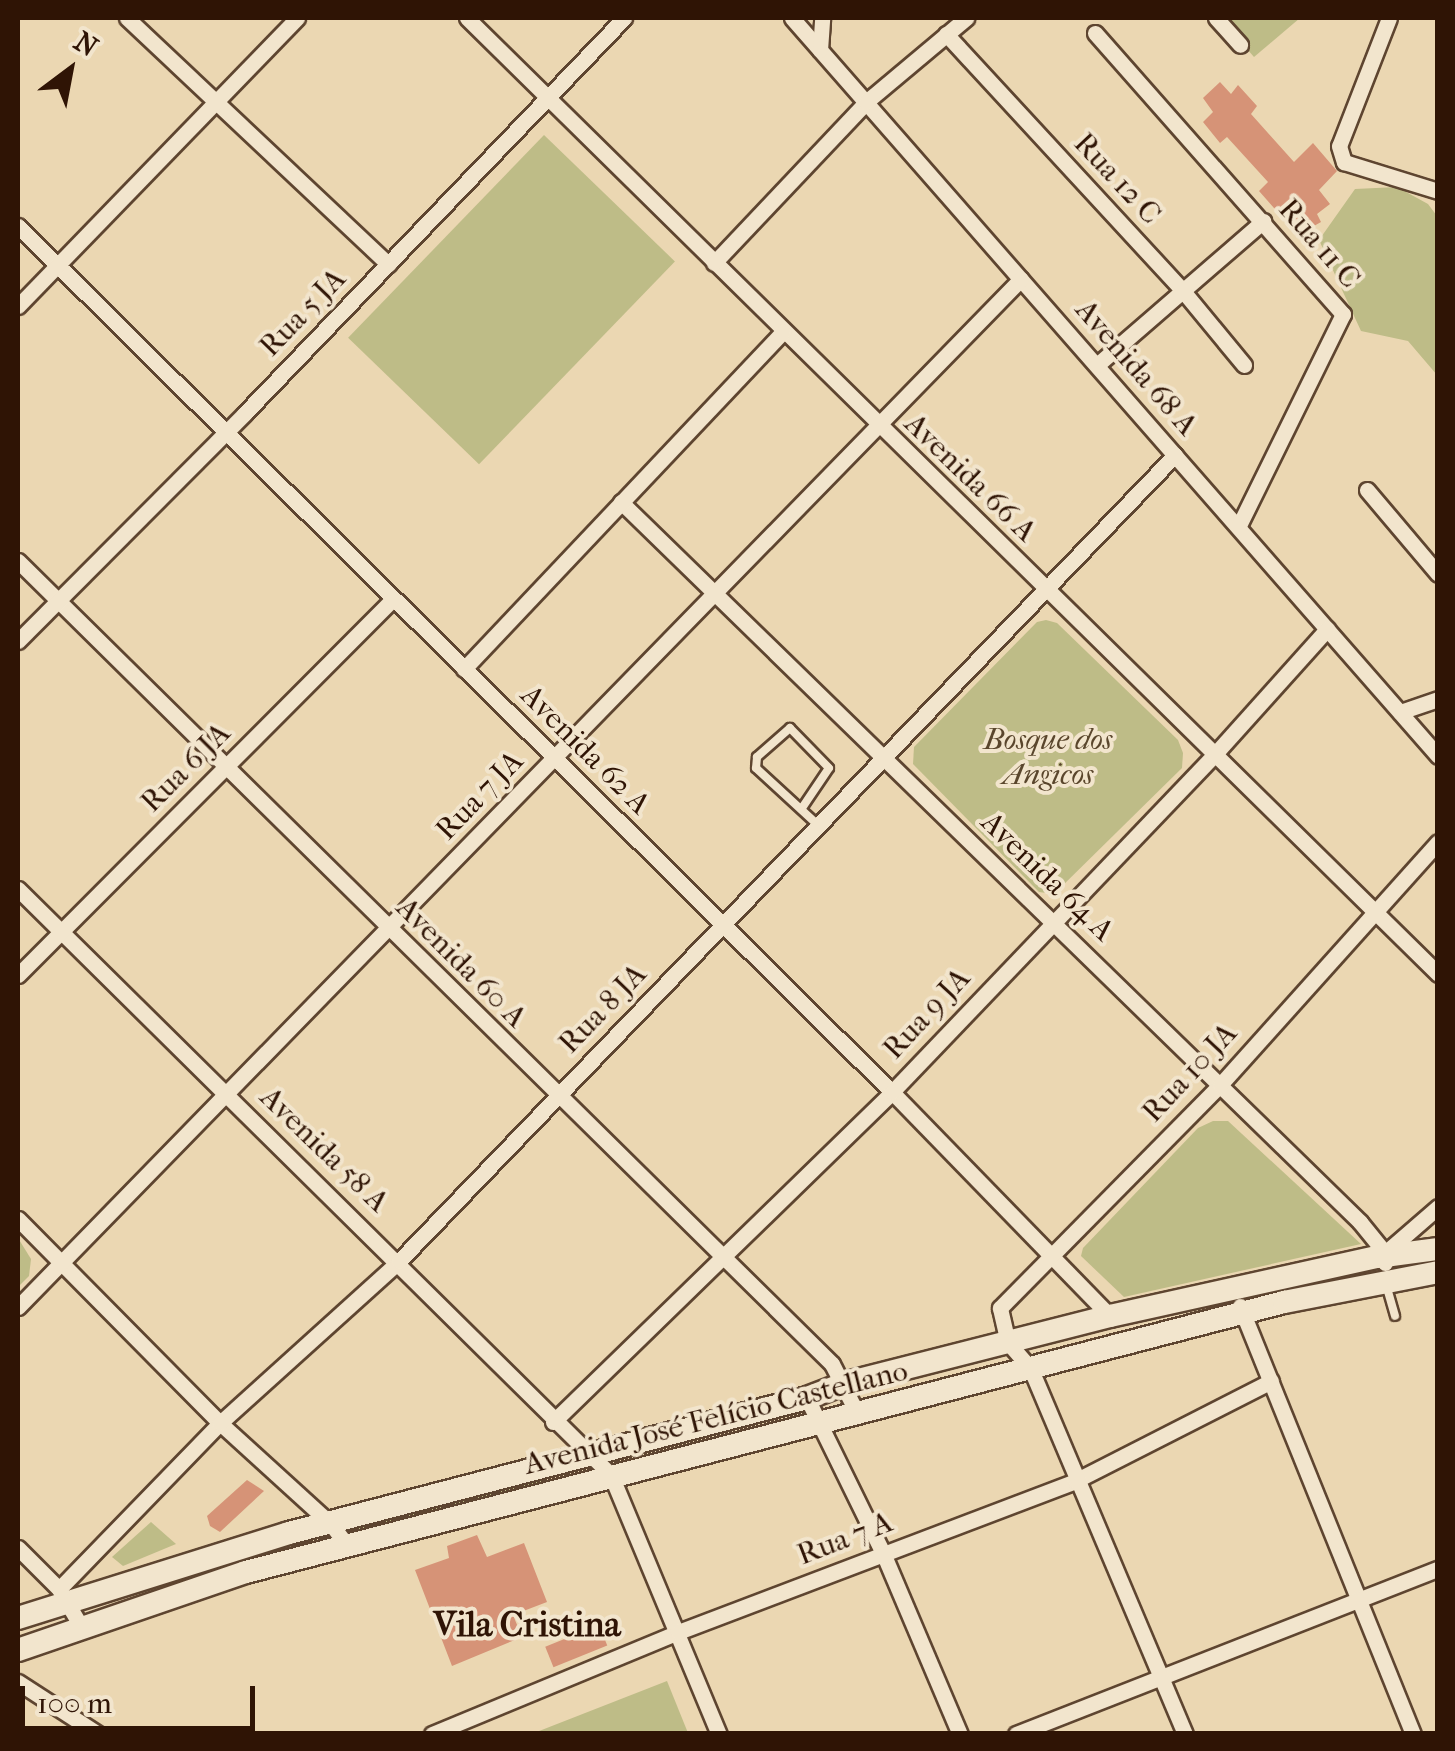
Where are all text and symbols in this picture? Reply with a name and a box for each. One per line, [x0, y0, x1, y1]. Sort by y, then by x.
north arrow [20, 20, 120, 120]
text: N [68, 25, 104, 64]
street label: Rua 12 C [1066, 126, 1168, 232]
street label: Rua 11 C [1270, 192, 1368, 296]
street label: Rua 5 JA [252, 262, 354, 364]
street label: Avenida 68 A [1067, 293, 1205, 443]
street label: Avenida 66 A [897, 406, 1043, 550]
street label: Avenida 62 A [513, 678, 657, 822]
street label: Rua 6 JA [134, 716, 238, 820]
park label: Bosque dos Angicos [984, 722, 1112, 792]
street label: Rua 7 JA [429, 744, 531, 848]
street label: Avenida 64 A [973, 805, 1121, 949]
street label: Avenida 60 A [388, 890, 534, 1036]
street label: Rua 8 JA [552, 957, 654, 1061]
street label: Rua 9 JA [876, 961, 978, 1067]
street label: Rua 10 JA [1135, 1016, 1245, 1130]
street label: Avenida 58 A [252, 1080, 396, 1220]
street label: Avenida José Felício Castellano [521, 1353, 911, 1483]
street label: Rua 7 A [792, 1504, 898, 1574]
district label: Vila Cristina [433, 1604, 621, 1646]
scale bar [25, 1666, 260, 1728]
text: 100 m [37, 1686, 112, 1721]

